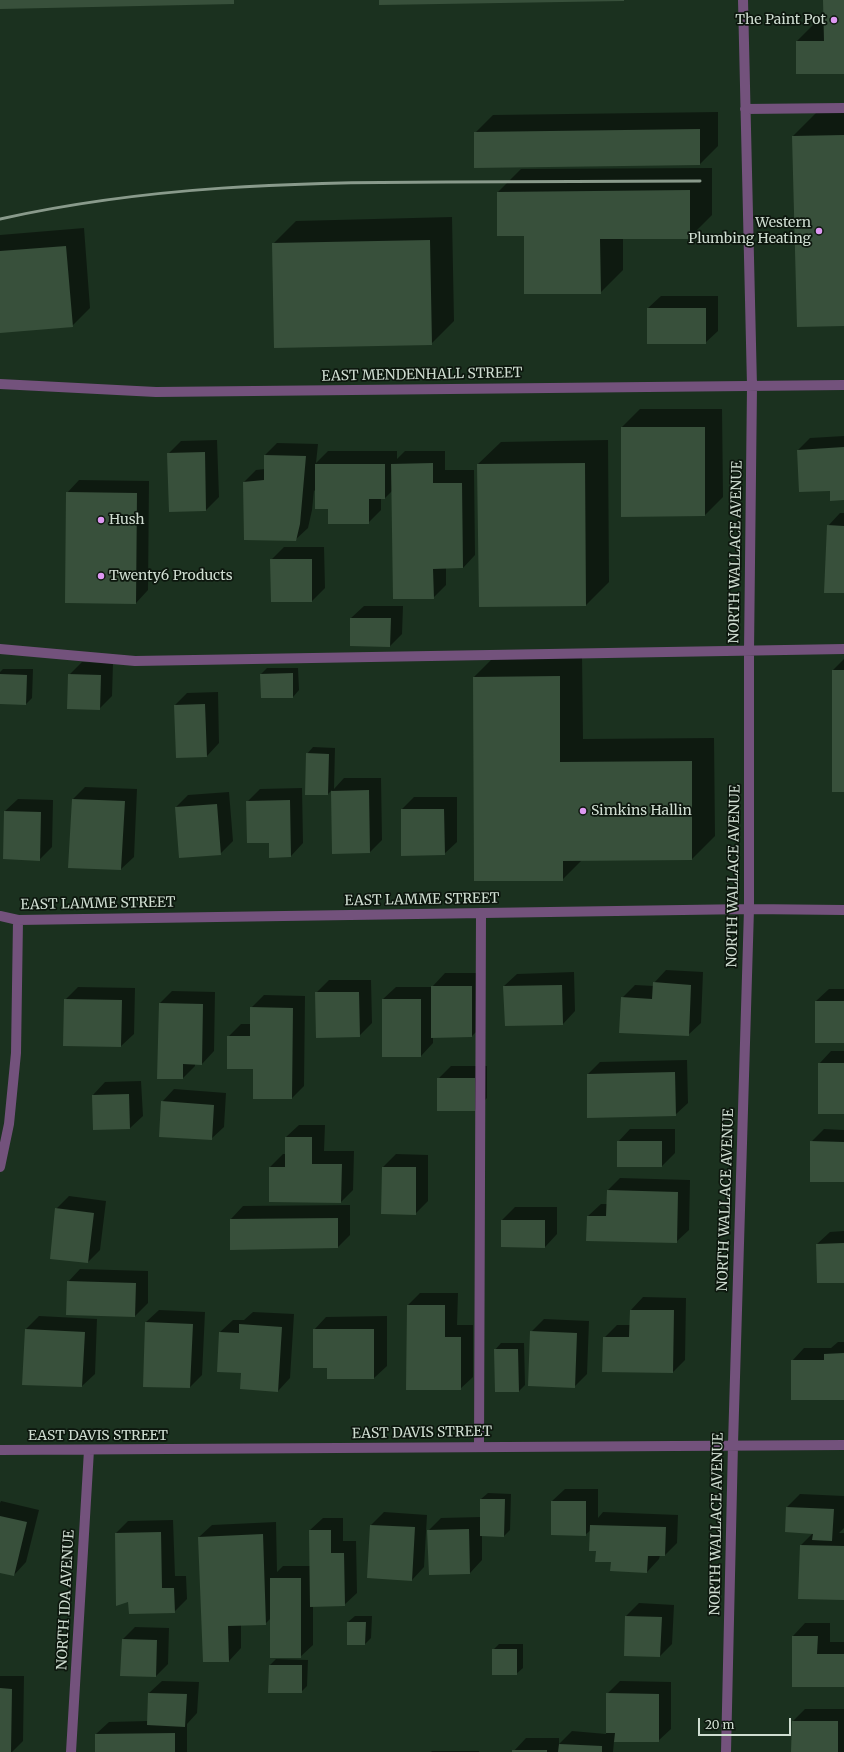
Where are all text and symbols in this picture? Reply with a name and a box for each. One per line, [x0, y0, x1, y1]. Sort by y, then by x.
place label: The Paint Pot [735, 12, 826, 28]
marker: The Paint Pot [829, 15, 839, 25]
place label: Western Plumbing Heating [688, 215, 811, 248]
marker: Western Plumbing Heating [814, 226, 824, 236]
street label: EAST MENDENHALL STREET [321, 365, 523, 385]
street label: NORTH WALLACE AVENUE [726, 460, 746, 644]
place label: Hush [109, 512, 145, 528]
marker: Hush [96, 515, 106, 525]
place label: Twenty6 Products [109, 568, 233, 584]
marker: Twenty6 Products [96, 571, 106, 581]
street label: NORTH WALLACE AVENUE [724, 784, 744, 968]
place label: Simkins Hallin [591, 803, 692, 819]
marker: Simkins Hallin [578, 806, 588, 816]
street label: EAST LAMME STREET [344, 890, 500, 910]
street label: EAST LAMME STREET [20, 894, 176, 914]
street label: NORTH WALLACE AVENUE [714, 1108, 738, 1292]
street label: EAST DAVIS STREET [352, 1423, 492, 1443]
street label: EAST DAVIS STREET [28, 1428, 168, 1444]
street label: NORTH WALLACE AVENUE [707, 1432, 727, 1616]
street label: NORTH IDA AVENUE [54, 1529, 78, 1671]
scale bar [700, 1710, 793, 1736]
text: 20 m [705, 1717, 734, 1732]

